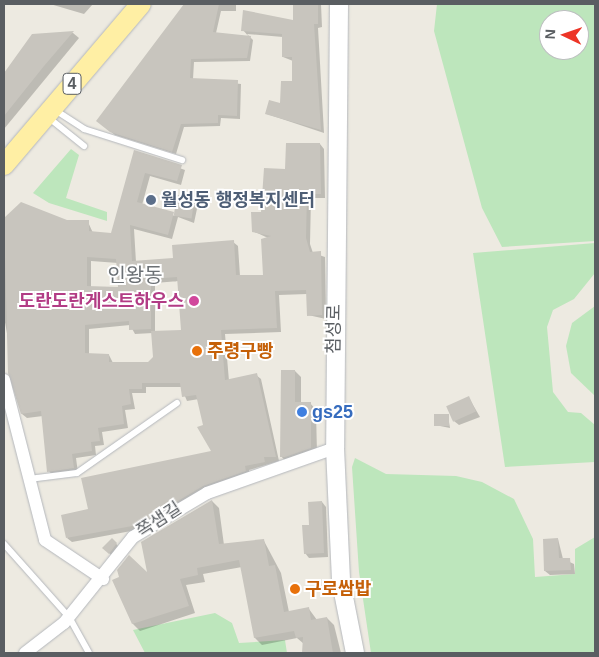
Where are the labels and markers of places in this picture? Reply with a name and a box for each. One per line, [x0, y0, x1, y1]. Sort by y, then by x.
place label: 월성동 행정복지센터 [161, 189, 315, 211]
marker: 월성동 행정복지센터 [145, 194, 157, 206]
place label: 도란도란게스트하우스 [18, 290, 184, 312]
marker: 도란도란게스트하우스 [188, 295, 200, 307]
place label: 주령구빵 [207, 340, 273, 362]
marker: 주령구빵 [191, 345, 203, 357]
place label: gs25 [312, 401, 353, 423]
marker: gs25 [296, 406, 308, 418]
place label: 구로쌈밥 [305, 578, 371, 600]
marker: 구로쌈밥 [289, 583, 301, 595]

